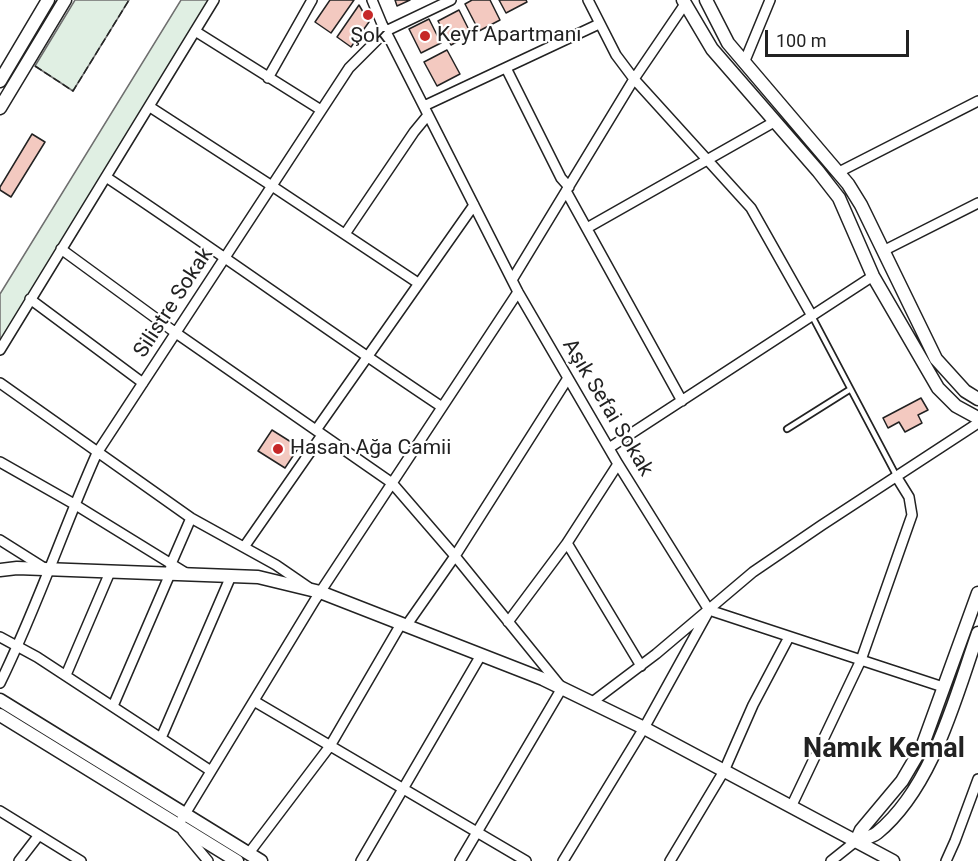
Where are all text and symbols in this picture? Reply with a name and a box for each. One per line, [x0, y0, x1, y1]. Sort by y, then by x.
marker: Şok [361, 8, 375, 22]
scale bar [768, 18, 912, 56]
place label: Keyf Apartmanı [437, 23, 582, 49]
place label: Şok [350, 24, 386, 50]
marker: Keyf Apartmanı [418, 29, 432, 43]
text: 100 m [776, 30, 827, 51]
street label: Silistre Sokak [129, 243, 219, 363]
street label: Aşık Sefai Sokak [556, 335, 658, 481]
place label: Hasan Ağa Camii [290, 436, 451, 462]
marker: Hasan Ağa Camii [271, 442, 285, 456]
district label: Namık Kemal [803, 734, 965, 766]

